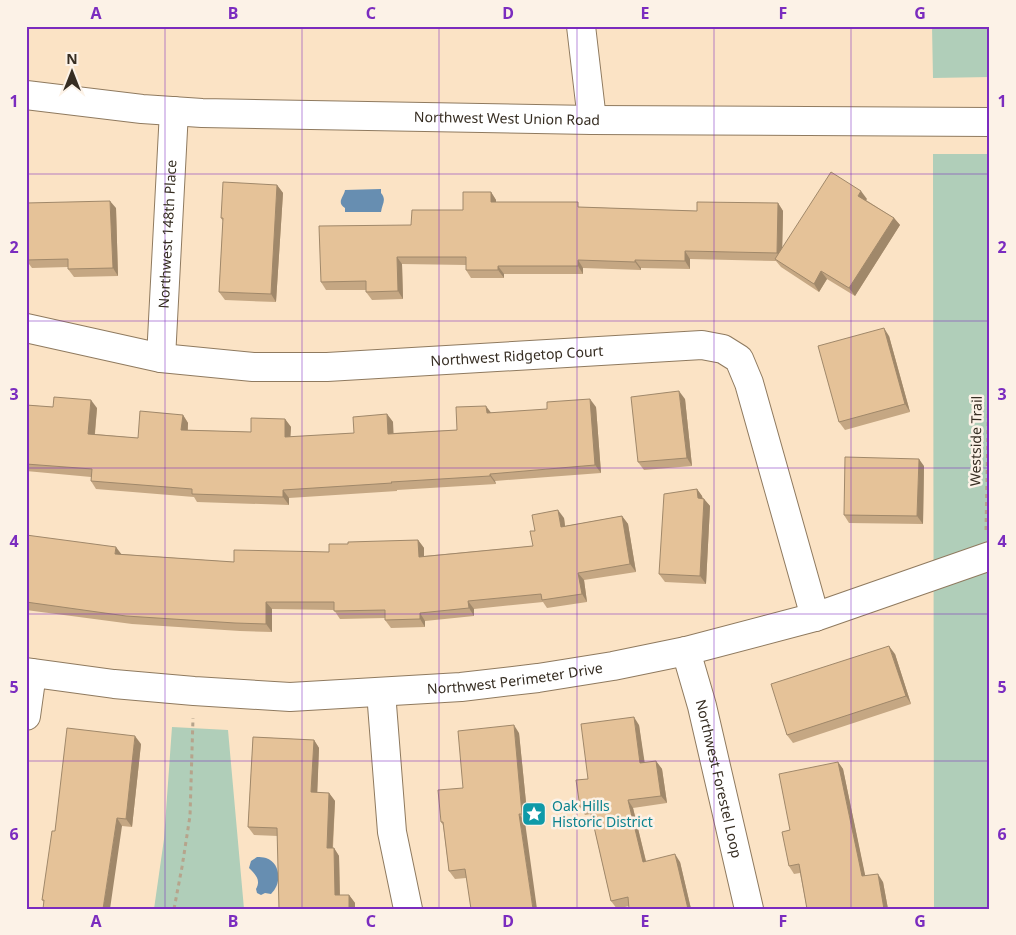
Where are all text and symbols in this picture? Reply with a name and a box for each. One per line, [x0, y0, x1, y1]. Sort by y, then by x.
text: A [90, 2, 102, 24]
text: B [228, 2, 238, 24]
text: C [366, 2, 376, 24]
text: D [502, 2, 514, 24]
text: E [641, 2, 650, 24]
text: F [779, 2, 787, 24]
text: G [914, 2, 926, 24]
north arrow [48, 48, 98, 98]
text: N [66, 49, 78, 68]
text: 1 [9, 90, 19, 112]
text: 1 [997, 90, 1007, 112]
street label: Northwest West Union Road [414, 107, 600, 129]
street label: Northwest 148th Place [154, 159, 180, 309]
text: 2 [9, 236, 19, 258]
text: 2 [997, 236, 1007, 258]
street label: Northwest Ridgetop Court [430, 341, 604, 370]
text: 3 [9, 383, 19, 405]
text: 3 [997, 383, 1007, 405]
street label: Westside Trail [965, 396, 986, 486]
text: 4 [9, 530, 19, 552]
text: 4 [997, 530, 1007, 552]
street label: Northwest Perimeter Drive [426, 658, 604, 698]
text: 5 [9, 676, 19, 698]
text: 5 [997, 676, 1007, 698]
street label: Northwest Forestel Loop [692, 697, 747, 860]
place label: Oak Hills Historic District [552, 796, 653, 831]
place icon: Oak Hills Historic District [521, 801, 547, 827]
text: 6 [9, 823, 19, 845]
text: 6 [997, 823, 1007, 845]
text: A [90, 910, 102, 932]
text: B [228, 910, 238, 932]
text: C [366, 910, 376, 932]
text: D [502, 910, 514, 932]
text: E [641, 910, 650, 932]
text: F [779, 910, 787, 932]
text: G [914, 910, 926, 932]

